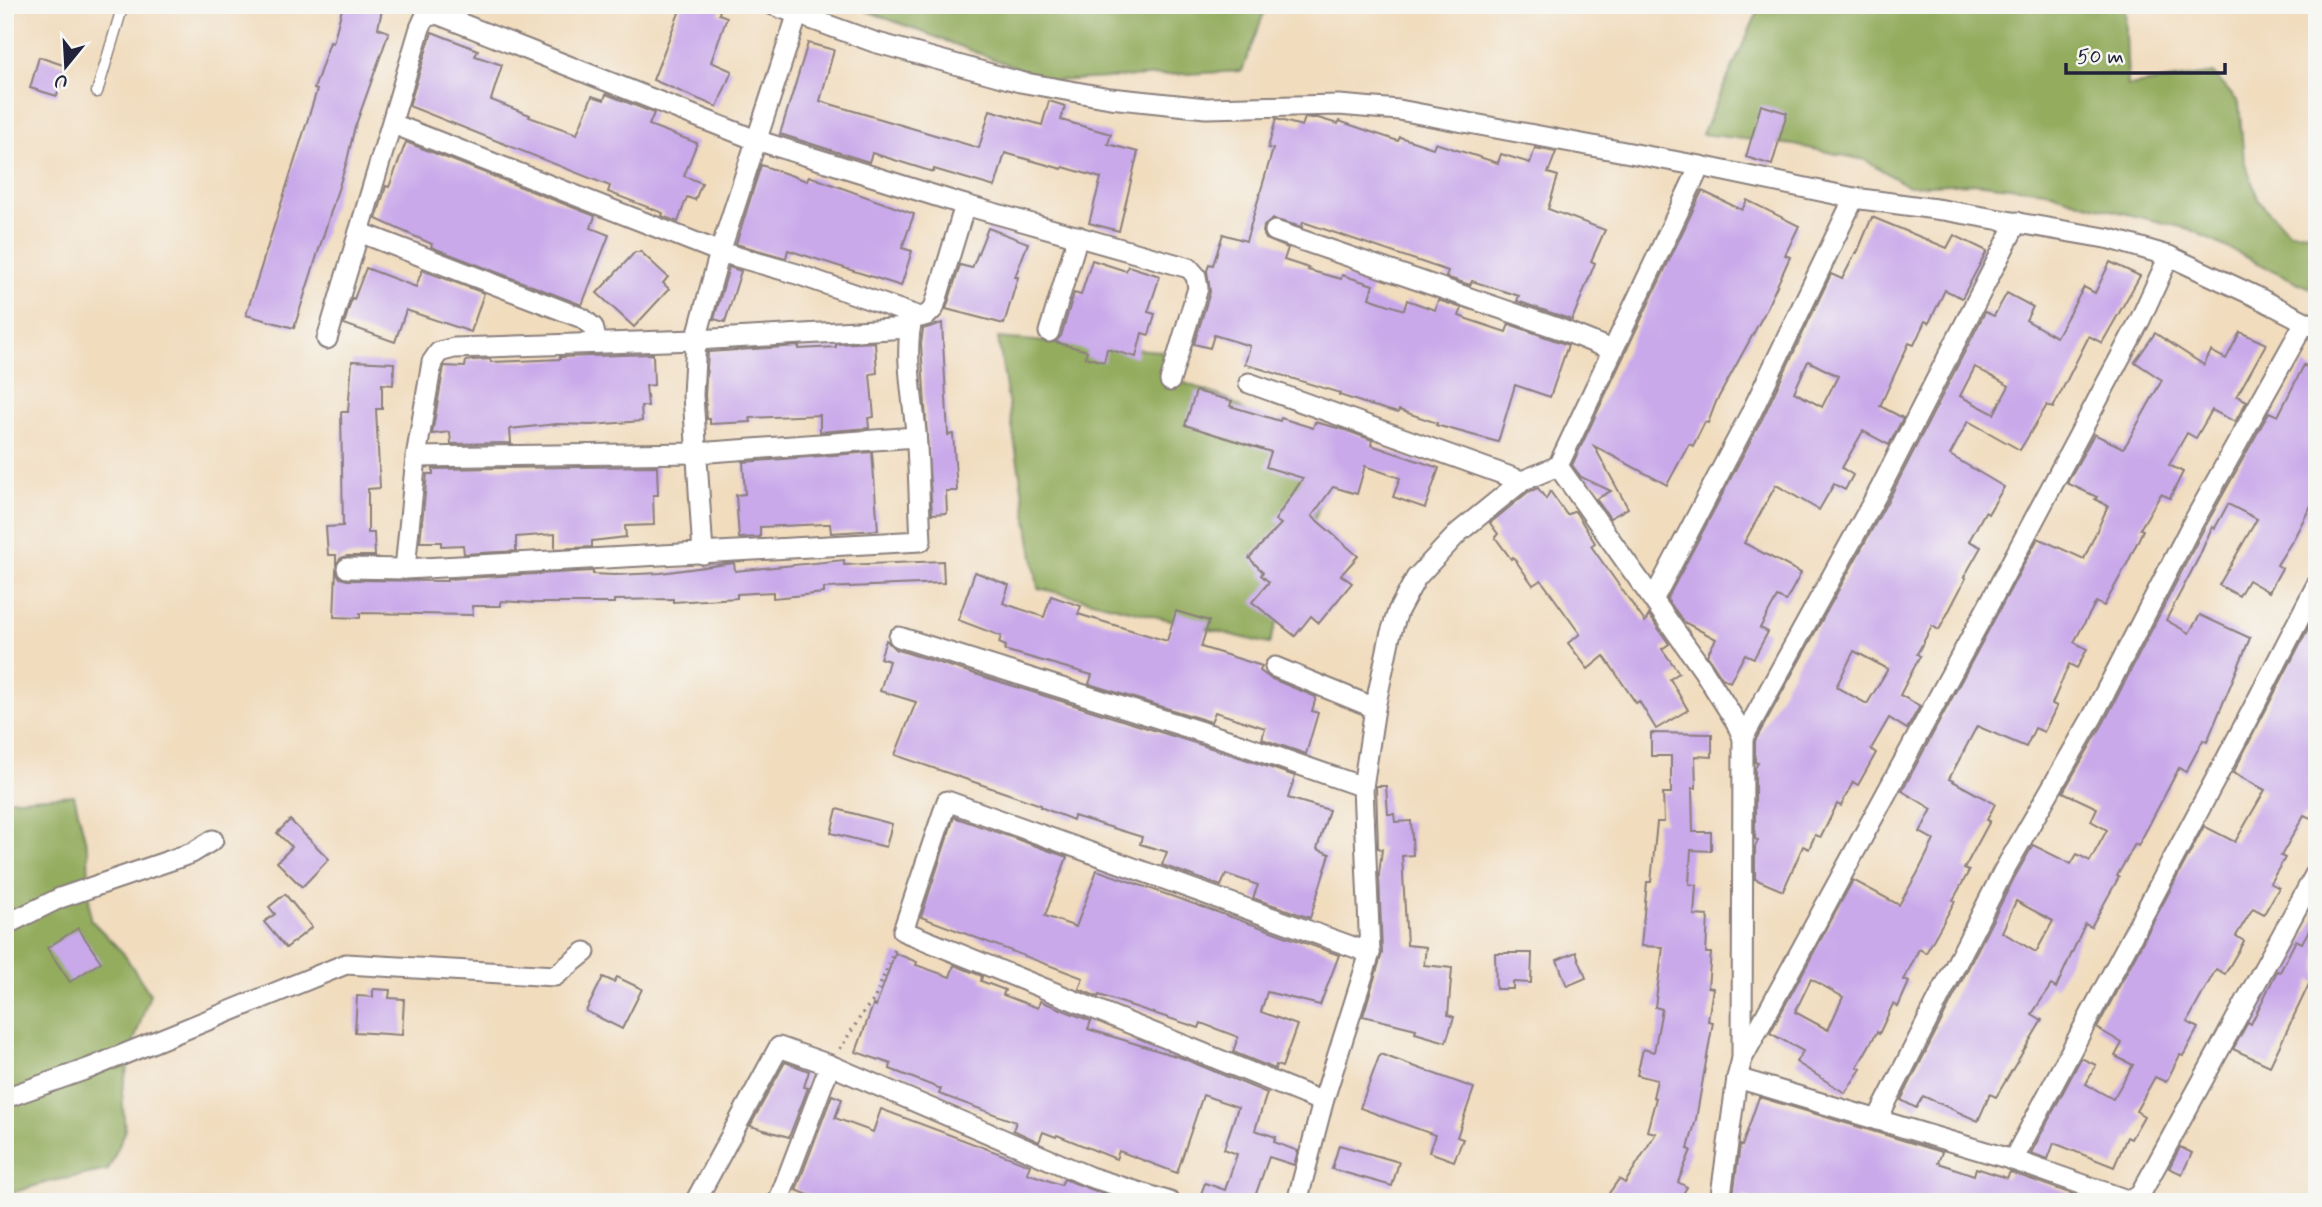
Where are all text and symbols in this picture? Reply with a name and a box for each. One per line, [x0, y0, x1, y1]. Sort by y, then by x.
north arrow [32, 32, 102, 102]
scale bar [2066, 32, 2226, 76]
text: 50 m [2077, 43, 2124, 71]
text: U [51, 67, 71, 95]

